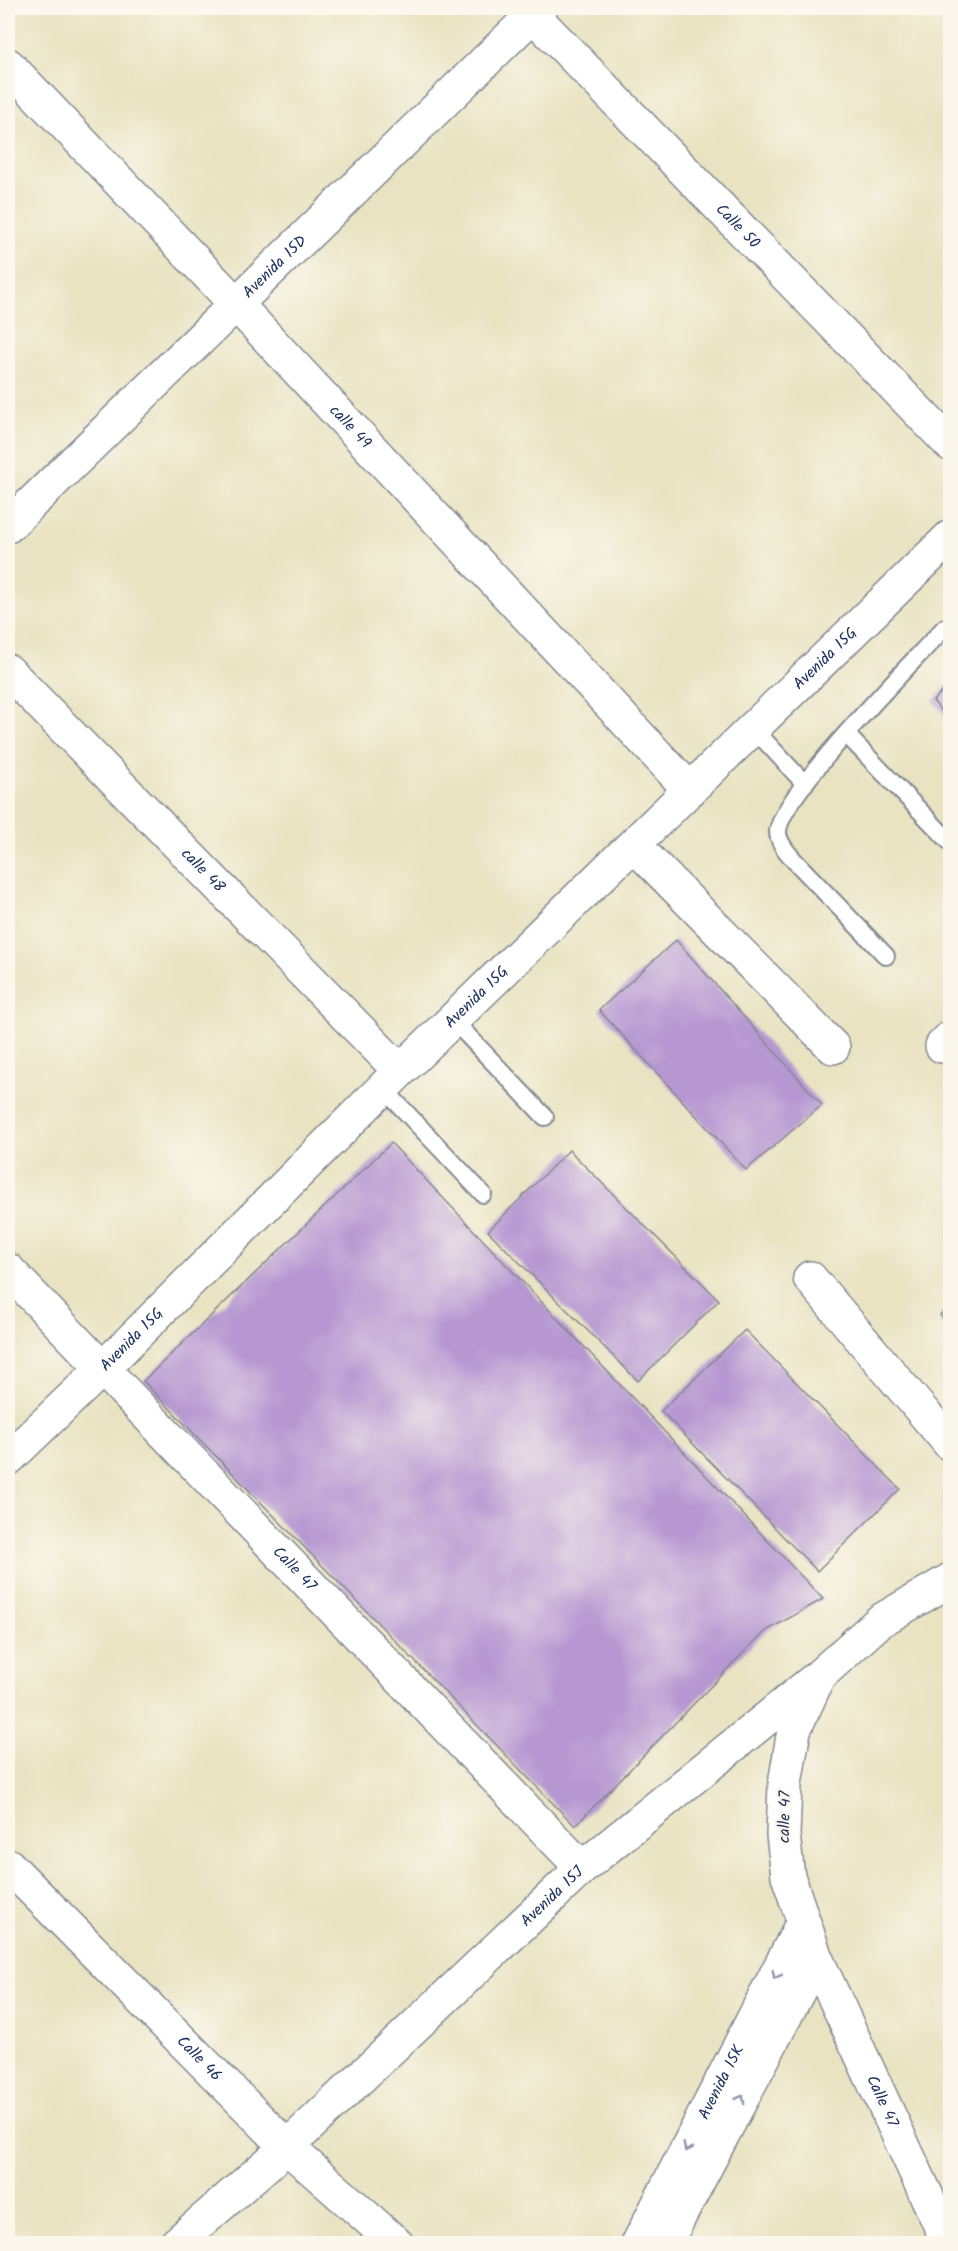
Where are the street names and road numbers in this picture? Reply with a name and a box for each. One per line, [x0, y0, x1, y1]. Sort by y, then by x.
street label: Calle 50 [710, 197, 766, 254]
street label: Avenida 15D [236, 229, 313, 304]
street label: calle 49 [323, 399, 378, 454]
street label: Avenida 15G [787, 621, 863, 696]
street label: calle 48 [175, 842, 232, 899]
street label: Avenida 15G [438, 960, 514, 1034]
street label: Avenida 15G [94, 1302, 169, 1377]
street label: Calle 47 [267, 1540, 323, 1598]
street label: calle 47 [772, 1790, 798, 1843]
street label: Avenida 15J [515, 1860, 590, 1933]
street label: Calle 46 [171, 2030, 228, 2087]
street label: Avenida 15K [691, 2040, 751, 2124]
street label: Calle 47 [860, 2071, 906, 2132]

